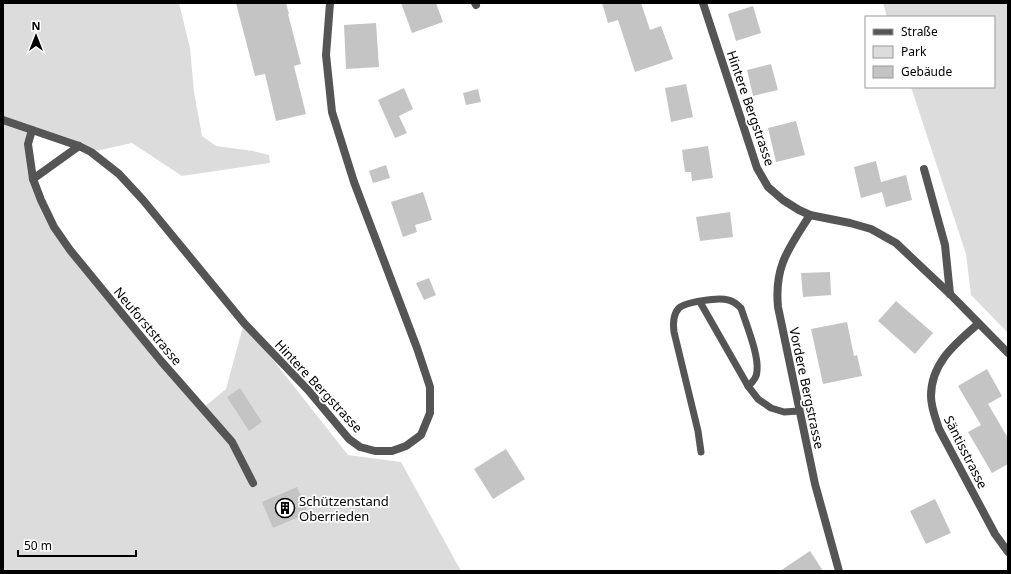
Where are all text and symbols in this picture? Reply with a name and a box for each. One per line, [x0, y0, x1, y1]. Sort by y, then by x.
north arrow [16, 16, 56, 56]
legend [865, 16, 995, 88]
text: N [32, 18, 40, 33]
text: Straße [901, 23, 938, 40]
text: Park [901, 43, 927, 60]
street label: Hintere Bergstrasse [723, 48, 779, 168]
text: Gebäude [901, 63, 952, 80]
street label: Neuforststrasse [110, 283, 186, 369]
street label: Vordere Bergstrasse [785, 326, 829, 450]
street label: Hintere Bergstrasse [271, 336, 367, 436]
street label: Säntisstrasse [940, 412, 992, 492]
place label: Schützenstand Oberrieden [299, 492, 389, 525]
building icon: Schützenstand Oberrieden [274, 497, 296, 519]
scale bar [18, 532, 136, 558]
text: 50 m [24, 537, 52, 554]

